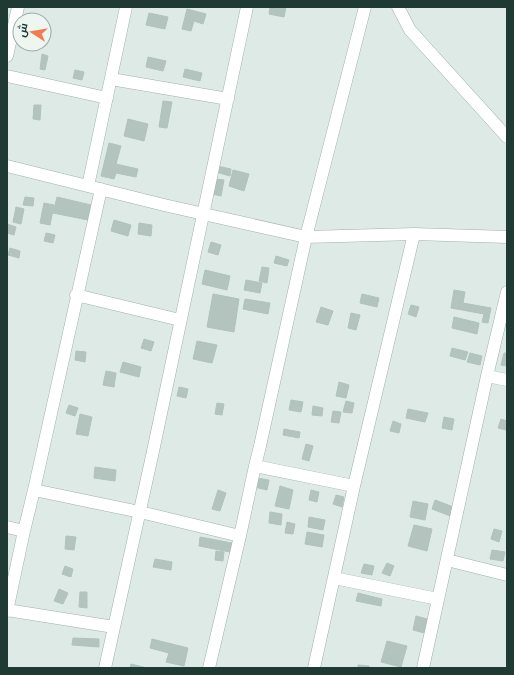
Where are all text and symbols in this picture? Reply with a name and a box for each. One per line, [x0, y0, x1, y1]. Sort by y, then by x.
north arrow [12, 12, 52, 52]
text: ش [15, 22, 31, 38]

